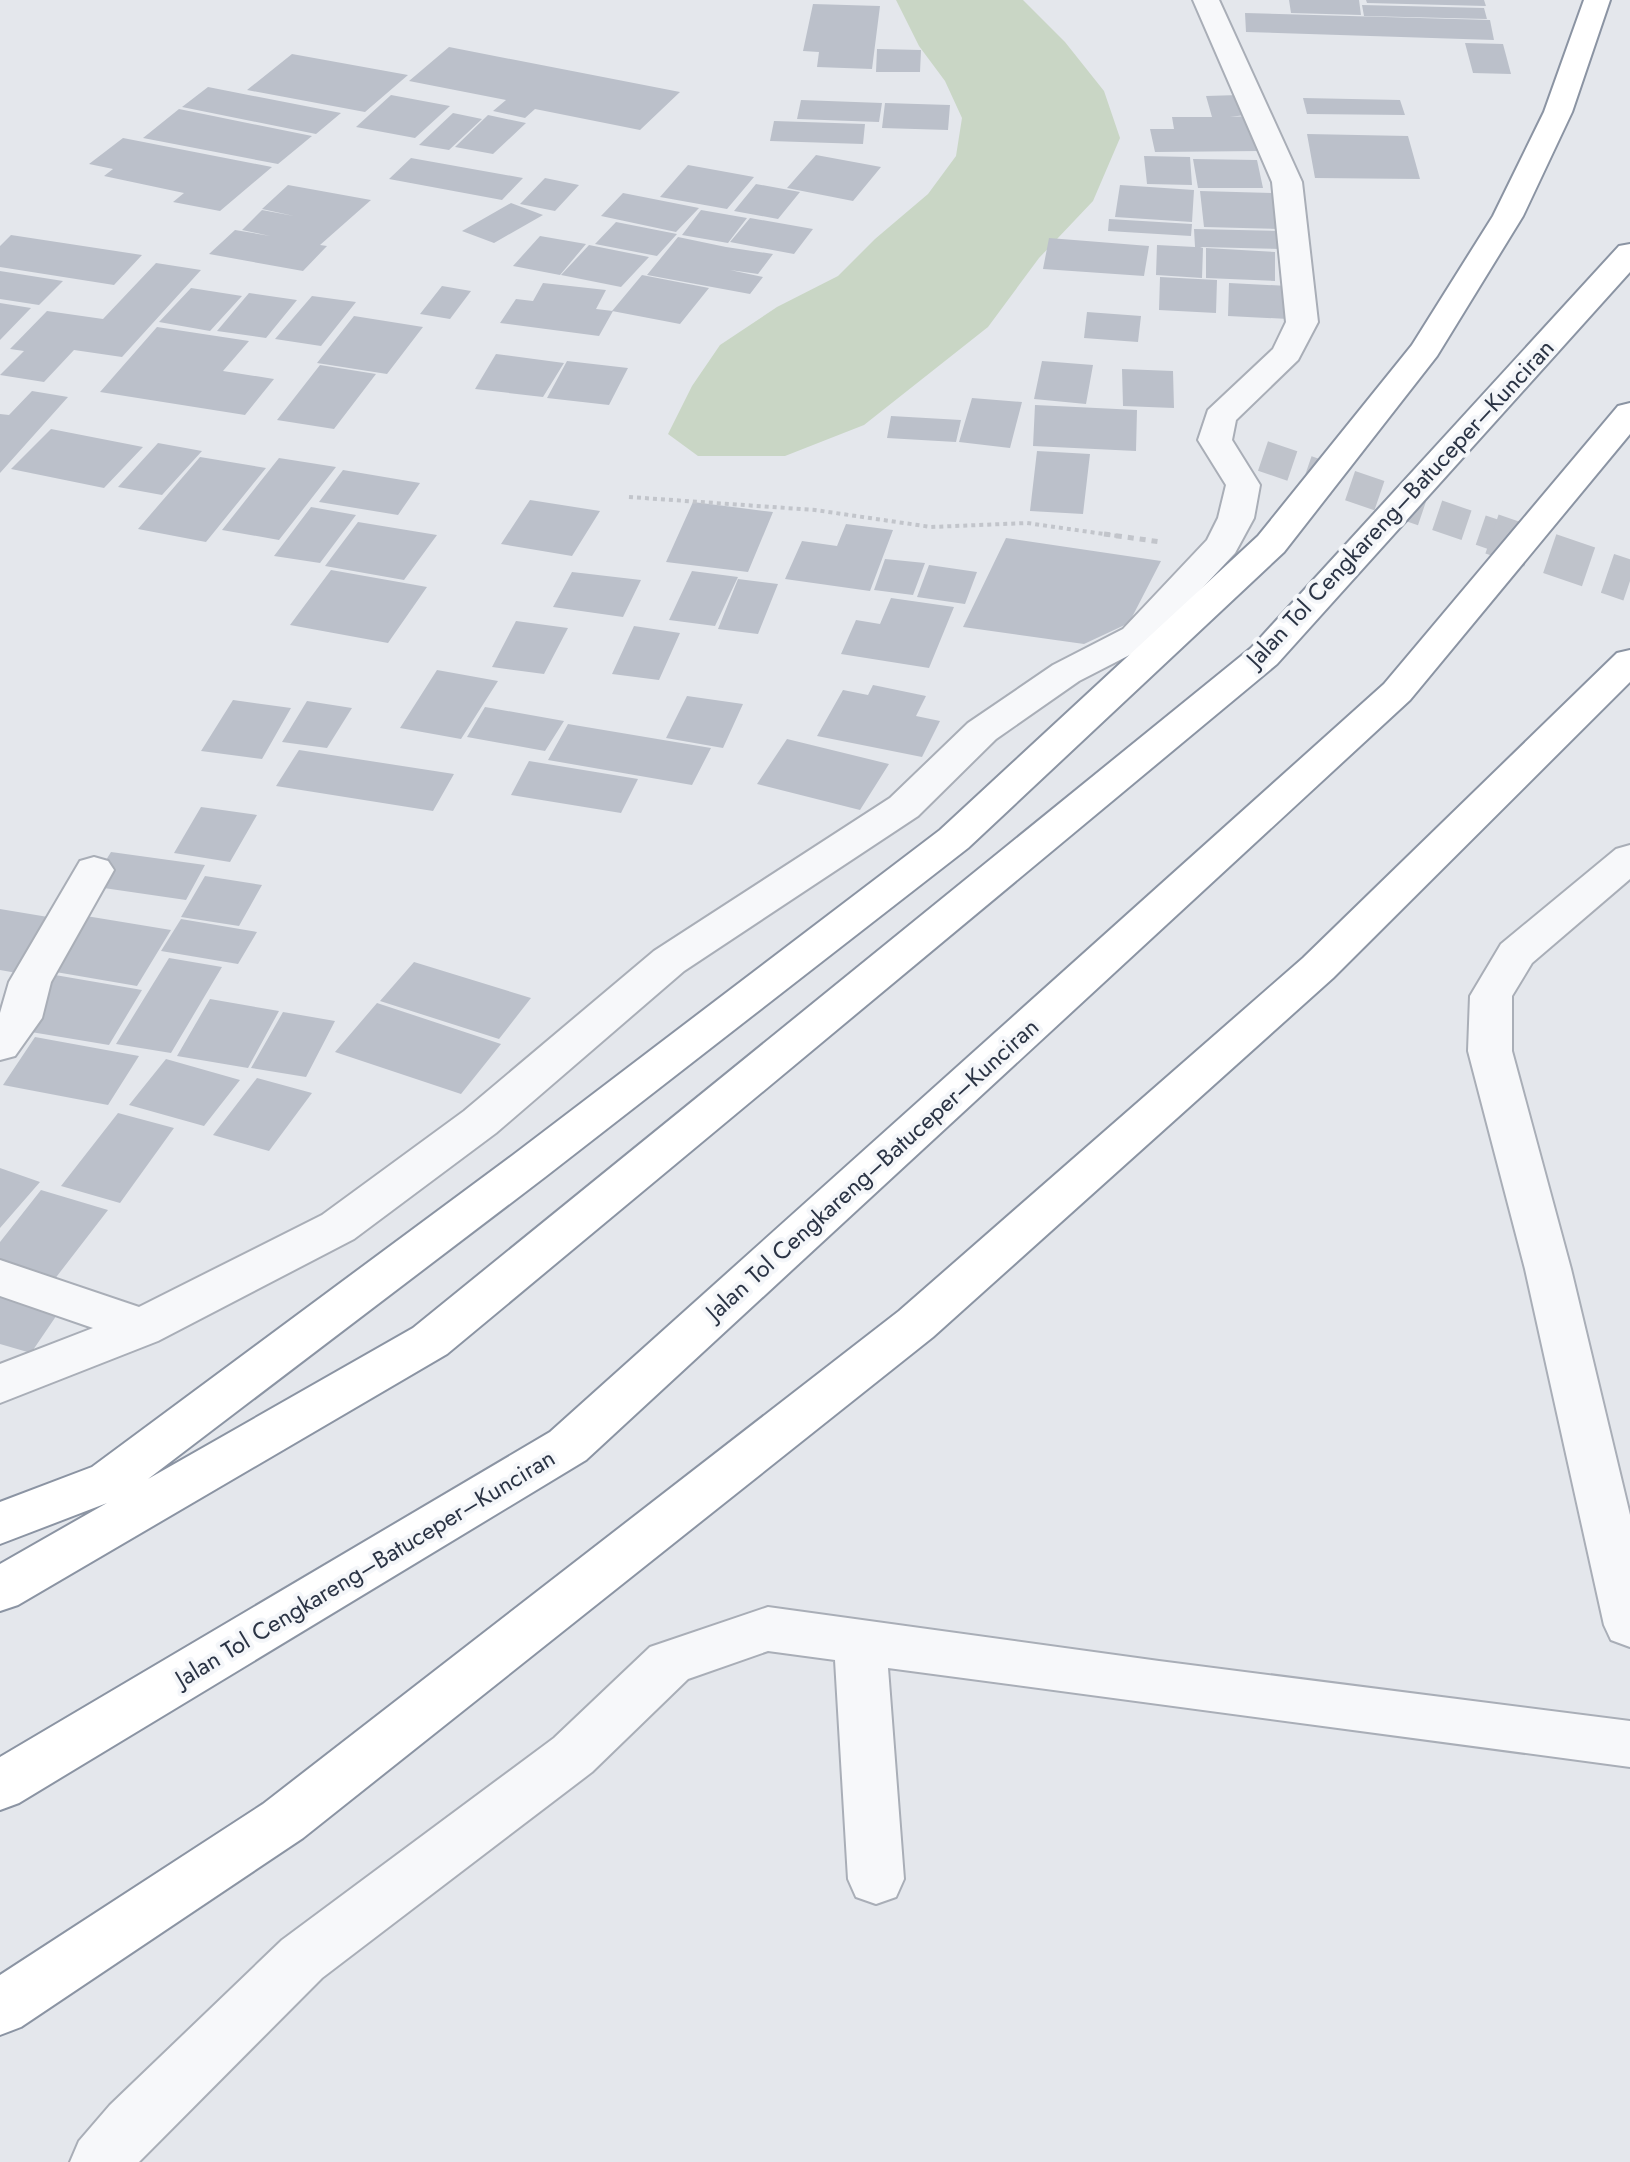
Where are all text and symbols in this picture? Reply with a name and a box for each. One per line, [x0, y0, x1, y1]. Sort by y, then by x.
street label: Jalan Tol Cengkareng–Batuceper–Kunciran [1236, 331, 1562, 677]
street label: Jalan Tol Cengkareng–Batuceper–Kunciran [695, 1010, 1046, 1330]
street label: Jalan Tol Cengkareng–Batuceper–Kunciran [166, 1440, 562, 1697]

